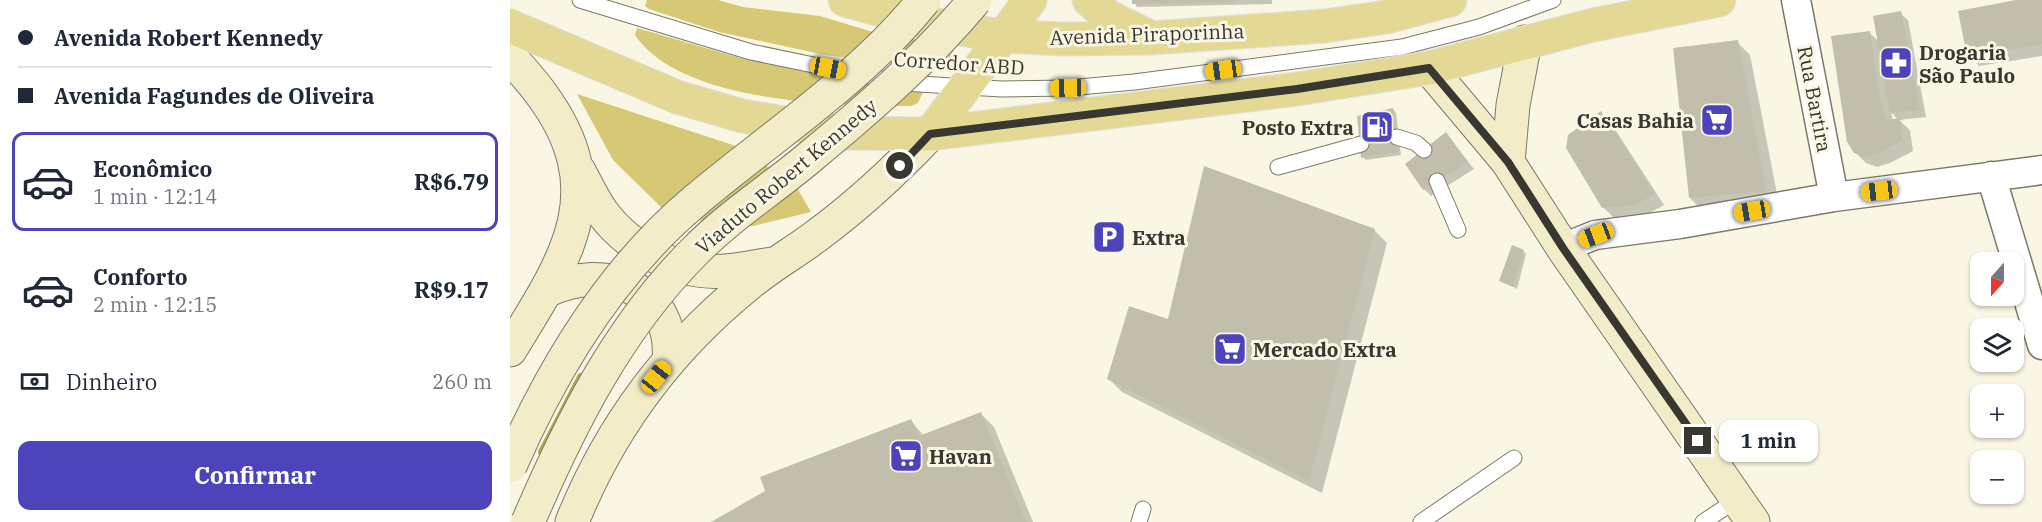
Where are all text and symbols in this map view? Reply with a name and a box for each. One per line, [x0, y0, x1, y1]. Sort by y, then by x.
street label: Avenida Piraporinha [1049, 17, 1245, 51]
text: Avenida Robert Kennedy [54, 23, 323, 52]
place label: Drogaria São Paulo [1919, 39, 2015, 89]
street label: Rua Bartira [1791, 44, 1839, 155]
street label: Corredor ABD [893, 45, 1025, 81]
pharmacy icon: Drogaria São Paulo [1878, 45, 1914, 81]
car [809, 56, 847, 80]
car [1204, 59, 1242, 81]
car [1050, 79, 1086, 97]
text: Avenida Fagundes de Oliveira [54, 81, 375, 110]
street label: Viaduto Robert Kennedy [689, 92, 883, 260]
supermarket icon: Casas Bahia [1699, 102, 1735, 138]
place label: Casas Bahia [1576, 107, 1694, 134]
fuel station icon: Posto Extra [1359, 109, 1395, 145]
place label: Posto Extra [1242, 114, 1354, 141]
route start [886, 152, 913, 179]
text: Econômico [93, 154, 212, 183]
icon: car [21, 155, 75, 209]
text: R$6.79 [414, 167, 489, 196]
car [1860, 180, 1898, 202]
text: 1 min · 12:14 [93, 183, 217, 210]
car [1733, 199, 1771, 223]
parking icon: Extra [1091, 219, 1127, 255]
car [1576, 220, 1616, 250]
place label: Extra [1132, 224, 1186, 251]
north arrow [1970, 252, 2024, 306]
map controls [1970, 252, 2024, 504]
text: Conforto [93, 262, 188, 291]
icon: car [21, 263, 75, 317]
text: R$9.17 [414, 275, 489, 304]
text: 2 min · 12:15 [93, 291, 217, 318]
button: layers [1970, 318, 2024, 372]
supermarket icon: Mercado Extra [1212, 331, 1248, 367]
place label: Mercado Extra [1253, 336, 1397, 363]
car [638, 357, 674, 397]
icon: cash [18, 365, 51, 398]
text: Dinheiro [66, 367, 157, 396]
text: 260 m [432, 368, 492, 395]
button: + [1970, 384, 2024, 438]
callout: 1 min [1719, 420, 1818, 462]
route end [1684, 427, 1711, 454]
text: 1 min [1741, 427, 1797, 454]
supermarket icon: Havan [888, 438, 924, 474]
button: Confirmar [18, 441, 492, 510]
place label: Havan [929, 443, 992, 470]
button: − [1970, 450, 2024, 504]

